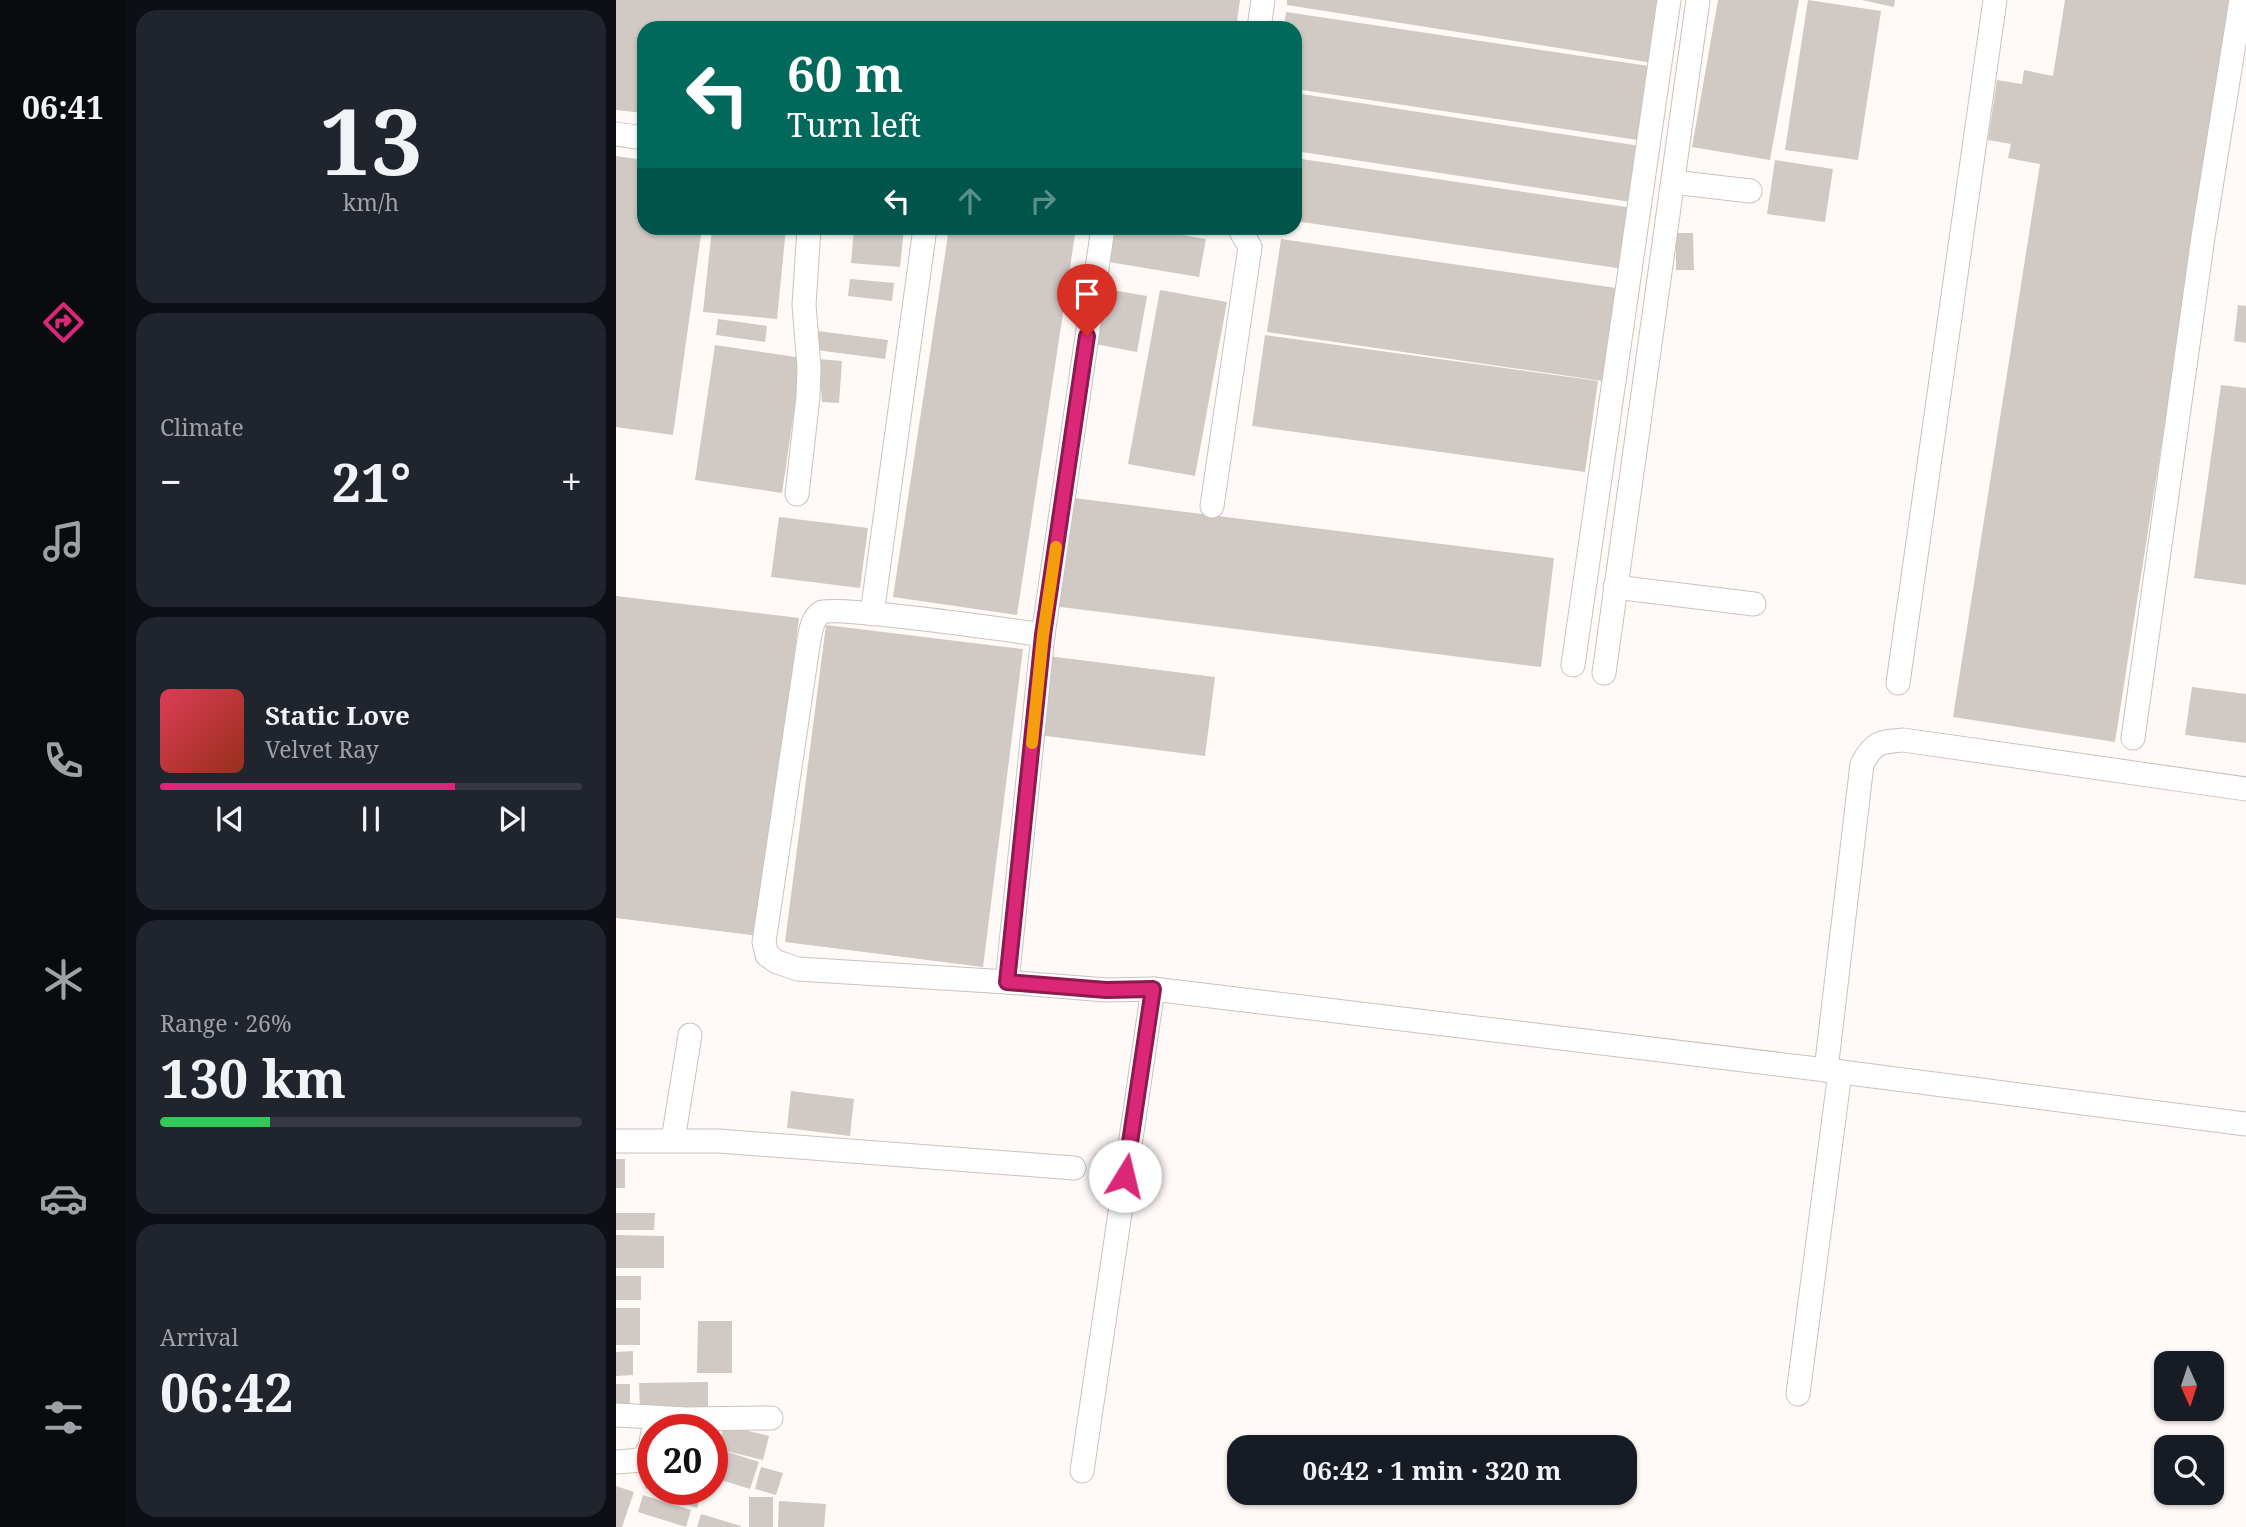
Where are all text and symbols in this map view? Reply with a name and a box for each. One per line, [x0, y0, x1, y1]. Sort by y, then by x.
text: 60 m [787, 40, 903, 106]
icon: left [672, 49, 763, 140]
text: 13 [320, 78, 422, 202]
text: 06:41 [22, 85, 104, 128]
text: Turn left [787, 103, 921, 146]
icon: left [878, 182, 916, 220]
icon: ahead [951, 182, 989, 220]
icon: right [1024, 182, 1062, 220]
text: km/h [343, 186, 399, 218]
pin [1057, 264, 1117, 336]
icon: arrive [1068, 275, 1106, 313]
icon: directions [39, 298, 88, 347]
text: Climate [160, 411, 244, 443]
text: 21° [332, 446, 411, 517]
text: − [160, 455, 182, 507]
text: + [561, 455, 582, 507]
icon: music [39, 517, 88, 566]
text: Static Love [265, 697, 410, 733]
text: Velvet Ray [265, 733, 379, 765]
icon: phone [39, 736, 88, 785]
icon: previous [211, 800, 249, 838]
icon: pause [352, 800, 390, 838]
icon: next [493, 800, 531, 838]
icon: climate [39, 955, 88, 1004]
text: Range · 26% [160, 1007, 292, 1039]
text: 130 km [160, 1042, 346, 1113]
position arrow [1088, 1139, 1162, 1213]
icon: car [39, 1174, 88, 1223]
text: Arrival [160, 1321, 239, 1353]
north arrow [2154, 1351, 2224, 1421]
map controls [2154, 1351, 2224, 1505]
text: 06:42 [160, 1356, 293, 1427]
icon: filters [39, 1393, 88, 1442]
speed limit sign: 20 [637, 1414, 728, 1505]
button: search [2154, 1435, 2224, 1505]
text: 06:42 · 1 min · 320 m [1302, 1452, 1562, 1488]

